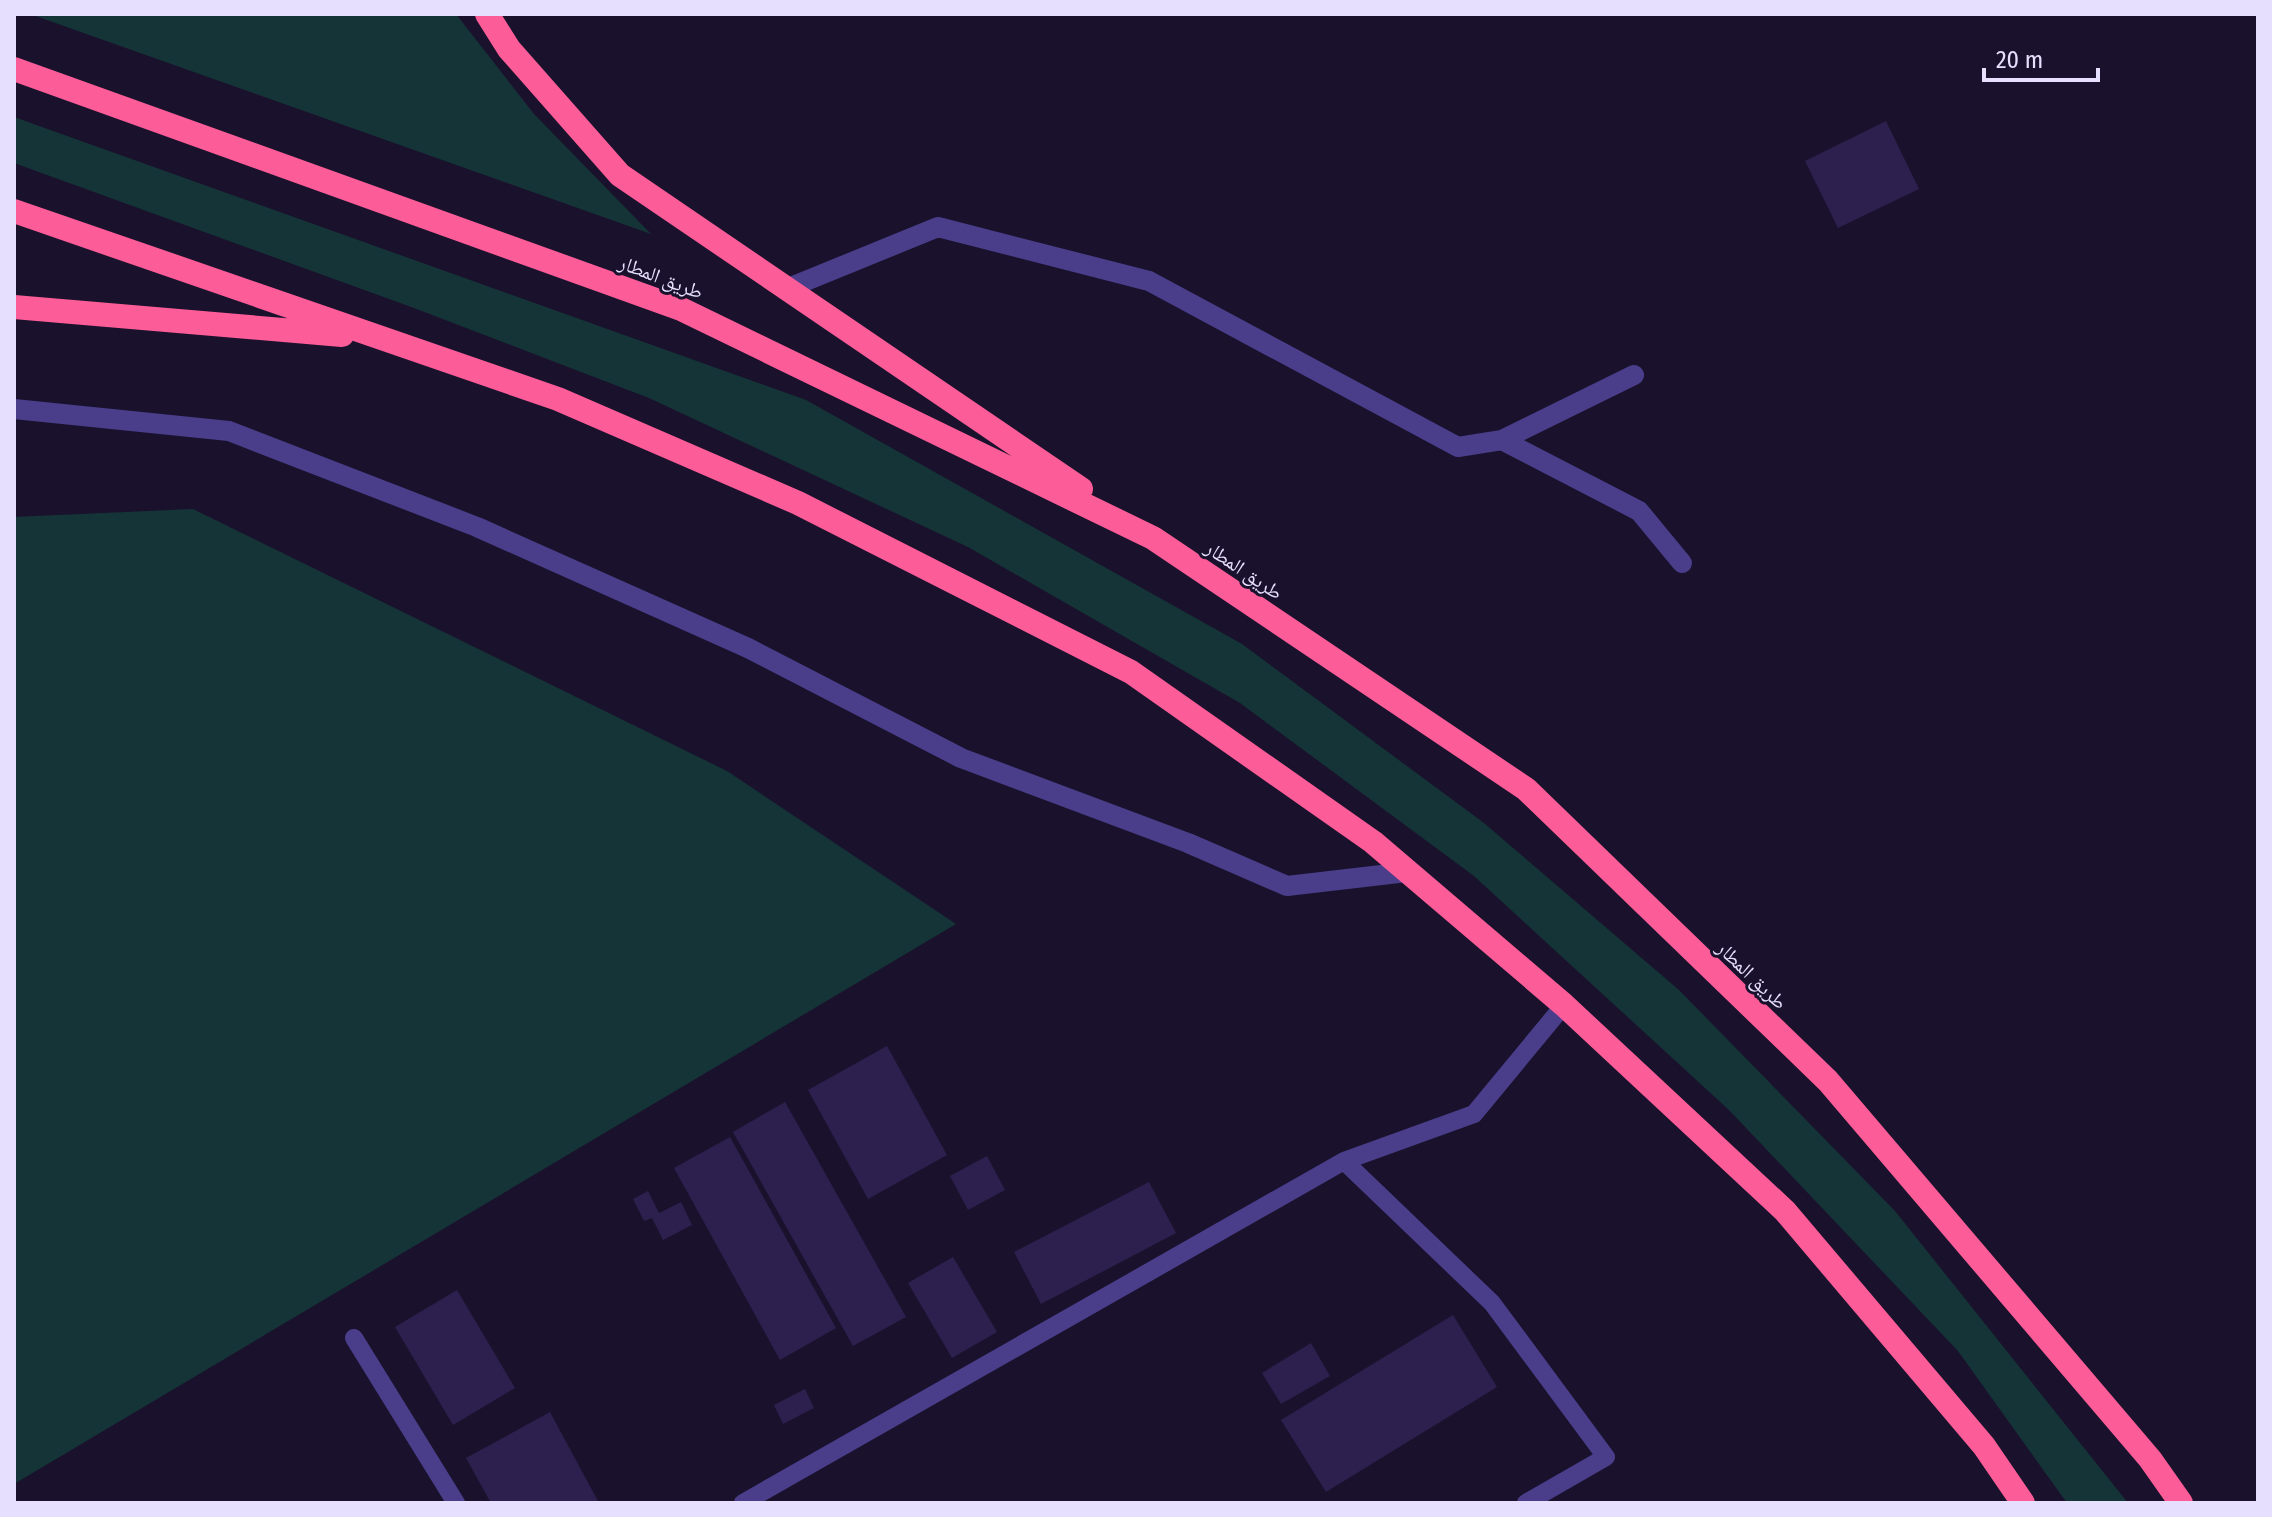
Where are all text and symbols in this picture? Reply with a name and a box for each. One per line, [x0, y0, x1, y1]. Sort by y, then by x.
scale bar [1984, 32, 2098, 82]
text: 20 m [1996, 46, 2043, 74]
street label: طريق المطار [615, 250, 707, 304]
street label: طريق المطار [1200, 535, 1287, 605]
street label: طريق المطار [1711, 935, 1792, 1014]

